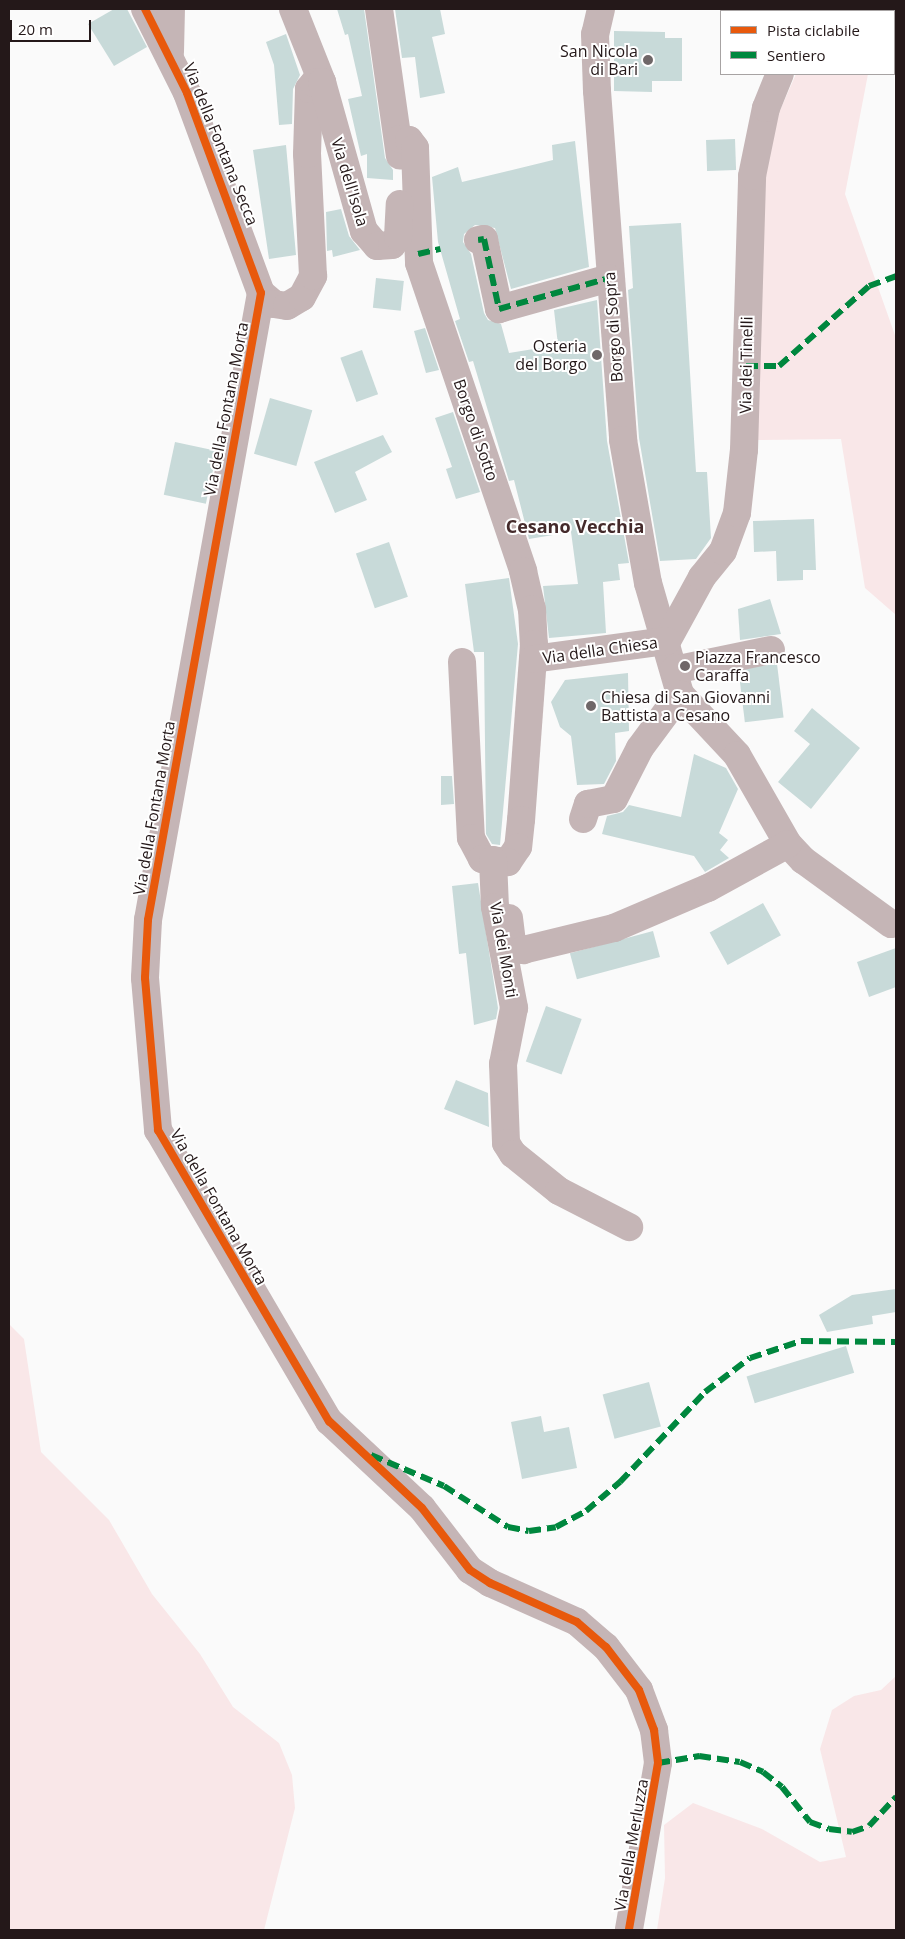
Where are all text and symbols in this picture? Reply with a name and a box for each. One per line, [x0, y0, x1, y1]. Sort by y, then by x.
scale bar [12, 10, 94, 42]
legend [720, 10, 895, 75]
text: 20 m [18, 19, 53, 39]
text: Pista ciclabile [767, 20, 860, 40]
place label: San Nicola di Bari [560, 41, 638, 79]
text: Sentiero [767, 45, 826, 65]
marker: San Nicola di Bari [642, 54, 654, 66]
street label: Via della Fontana Secca [180, 60, 262, 228]
street label: Via dell'Isola [327, 135, 373, 229]
street label: Borgo di Sopra [600, 271, 626, 383]
street label: Via dei Tinelli [736, 316, 756, 414]
street label: Via della Fontana Morta [200, 320, 252, 498]
place label: Osteria del Borgo [515, 336, 587, 374]
marker: Osteria del Borgo [591, 349, 603, 361]
street label: Borgo di Sotto [450, 377, 502, 483]
district label: Cesano Vecchia [506, 515, 644, 537]
street label: Via della Chiesa [541, 632, 659, 668]
place label: Piazza Francesco Caraffa [695, 647, 821, 685]
marker: Piazza Francesco Caraffa [679, 660, 691, 672]
place label: Chiesa di San Giovanni Battista a Cesano [601, 687, 770, 725]
marker: Chiesa di San Giovanni Battista a Cesano [585, 700, 597, 712]
street label: Via della Fontana Morta [129, 719, 179, 897]
street label: Via dei Monti [486, 900, 522, 1000]
street label: Via della Fontana Morta [166, 1126, 272, 1288]
street label: Via della Merluzza [610, 1777, 652, 1913]

